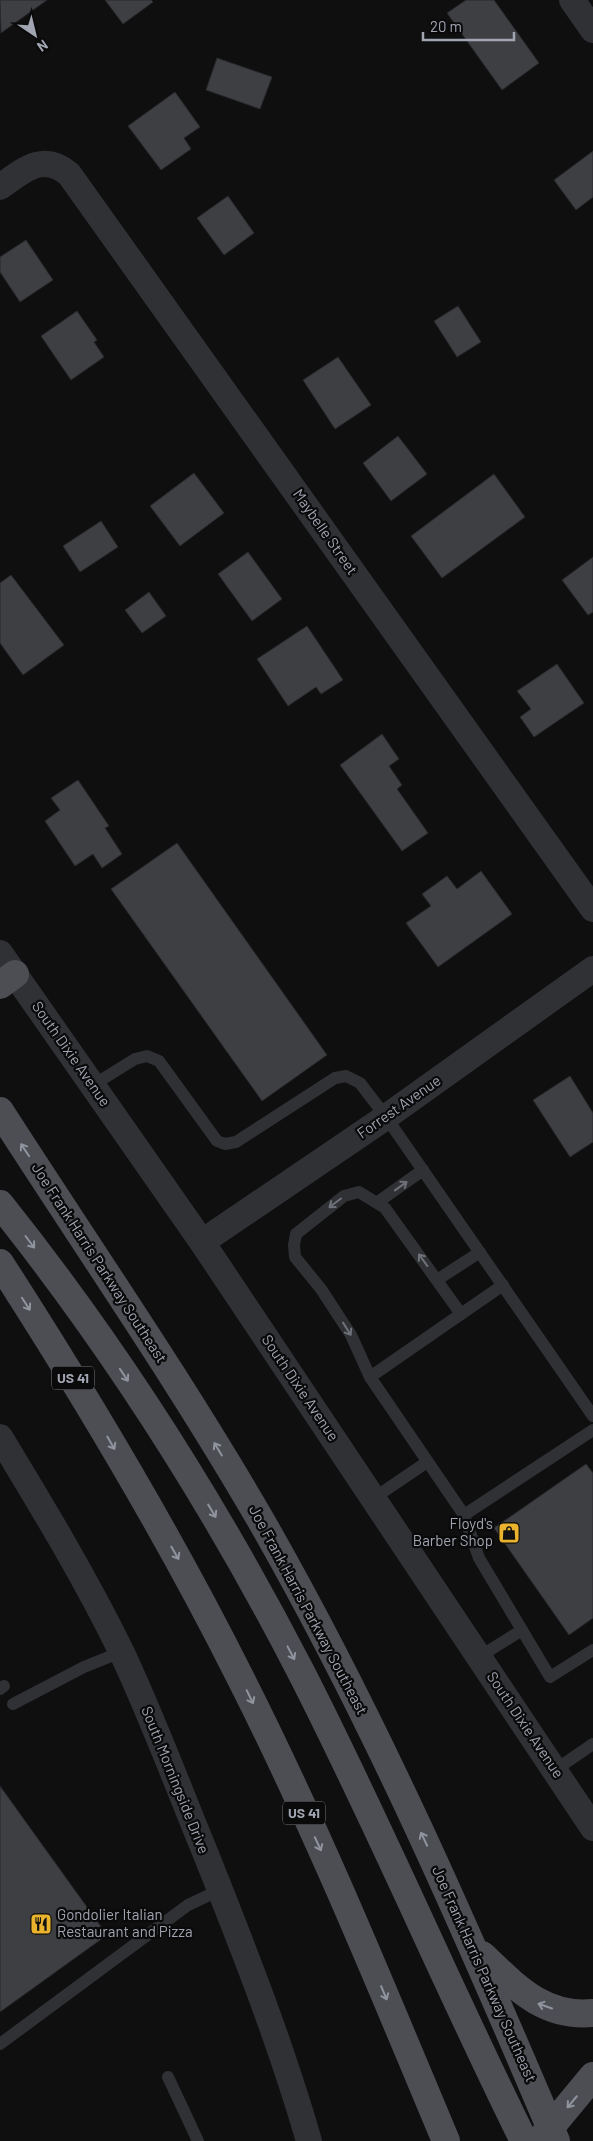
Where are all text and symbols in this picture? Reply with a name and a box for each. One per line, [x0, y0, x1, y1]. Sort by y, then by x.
north arrow [10, 10, 60, 60]
scale bar [423, 10, 514, 42]
text: 20 m [430, 17, 462, 35]
text: N [34, 36, 51, 56]
street label: Maybelle Street [290, 485, 362, 578]
street label: South Dixie Avenue [29, 997, 115, 1109]
street label: Forrest Avenue [353, 1071, 444, 1142]
one-way arrow [20, 1143, 30, 1157]
street label: Joe Frank Harris Parkway Southeast [28, 1159, 171, 1366]
one-way arrow [393, 1181, 407, 1191]
one-way arrow [328, 1198, 342, 1208]
one-way arrow [25, 1235, 36, 1248]
one-way arrow [417, 1254, 428, 1267]
one-way arrow [21, 1297, 32, 1311]
one-way arrow [343, 1322, 353, 1336]
street label: South Dixie Avenue [259, 1331, 343, 1444]
road number: US 41 [52, 1366, 94, 1390]
one-way arrow [119, 1367, 129, 1381]
one-way arrow [107, 1435, 117, 1449]
one-way arrow [213, 1443, 223, 1457]
street label: Joe Frank Harris Parkway Southeast [246, 1502, 372, 1717]
one-way arrow [207, 1504, 217, 1518]
place label: Floyd's Barber Shop [413, 1514, 493, 1549]
shop icon: Floyd's Barber Shop [497, 1521, 521, 1545]
one-way arrow [170, 1545, 180, 1560]
one-way arrow [287, 1645, 296, 1660]
street label: South Dixie Avenue [484, 1668, 568, 1781]
one-way arrow [246, 1689, 255, 1704]
street label: South Morningside Drive [138, 1703, 214, 1856]
road number: US 41 [283, 1802, 325, 1825]
one-way arrow [419, 1832, 428, 1847]
one-way arrow [314, 1836, 324, 1851]
street label: Joe Frank Harris Parkway Southeast [429, 1863, 541, 2084]
place label: Gondolier Italian Restaurant and Pizza [57, 1905, 193, 1940]
restaurant icon: Gondolier Italian Restaurant and Pizza [29, 1912, 53, 1936]
one-way arrow [380, 1985, 390, 2000]
one-way arrow [538, 2001, 554, 2010]
one-way arrow [566, 2095, 577, 2108]

